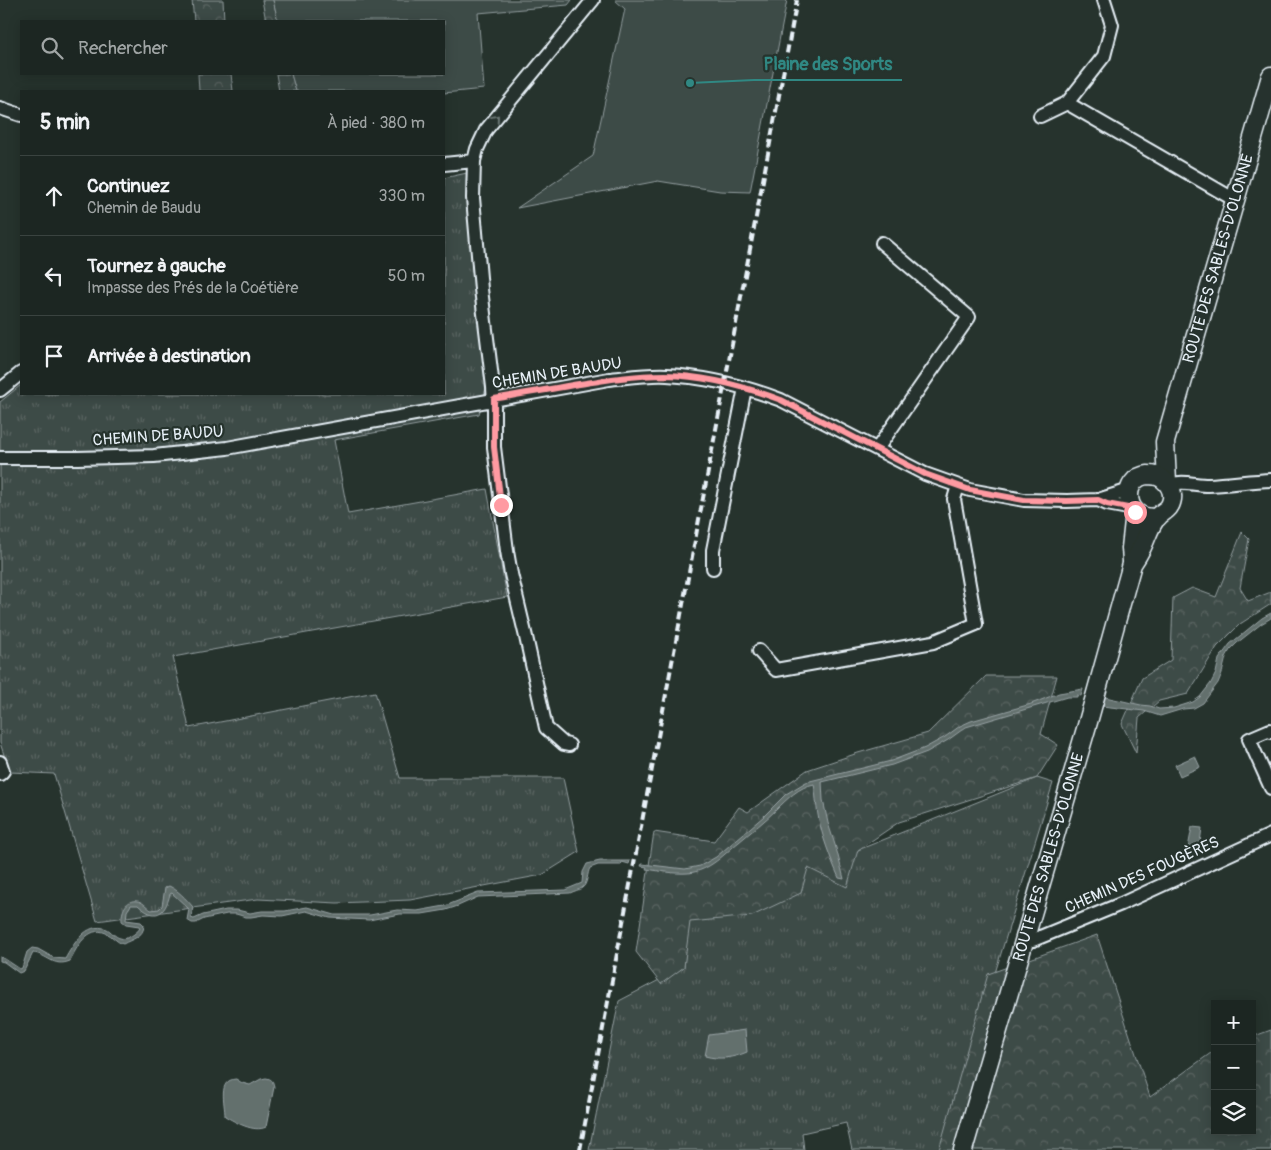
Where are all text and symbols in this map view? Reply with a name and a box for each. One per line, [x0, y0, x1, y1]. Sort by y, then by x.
search box [20, 20, 445, 75]
icon: search [38, 34, 66, 62]
text: Rechercher [78, 36, 168, 60]
callout: Plaine des Sports [754, 47, 902, 80]
text: Plaine des Sports [764, 53, 893, 76]
text: 5 min [40, 109, 90, 136]
text: À pied · 380 m [327, 113, 425, 133]
one-way arrow [490, 115, 498, 124]
street label: ROUTE DES SABLES-D'OLONNE [1178, 152, 1258, 365]
text: Continuez [87, 174, 170, 198]
icon: ahead [40, 182, 68, 210]
text: 330 m [379, 186, 425, 206]
text: Chemin de Baudu [87, 198, 201, 218]
text: Tournez à gauche [87, 254, 226, 278]
icon: left [40, 262, 68, 290]
text: 50 m [388, 266, 425, 286]
text: Impasse des Prés de la Coétière [87, 278, 298, 298]
icon: arrive [40, 342, 68, 370]
text: Arrivée à destination [87, 344, 251, 368]
street label: CHEMIN DE BAUDU [491, 353, 623, 393]
street label: CHEMIN DE BAUDU [92, 421, 224, 451]
route end [490, 494, 513, 517]
route start [1124, 501, 1147, 524]
street label: ROUTE DES SABLES-D'OLONNE [1009, 751, 1088, 964]
street label: CHEMIN DES FOUGÈRES [1061, 831, 1222, 918]
map controls [1211, 1000, 1256, 1135]
button: + [1211, 1000, 1256, 1045]
button: − [1211, 1045, 1256, 1090]
button: layers [1211, 1090, 1256, 1135]

